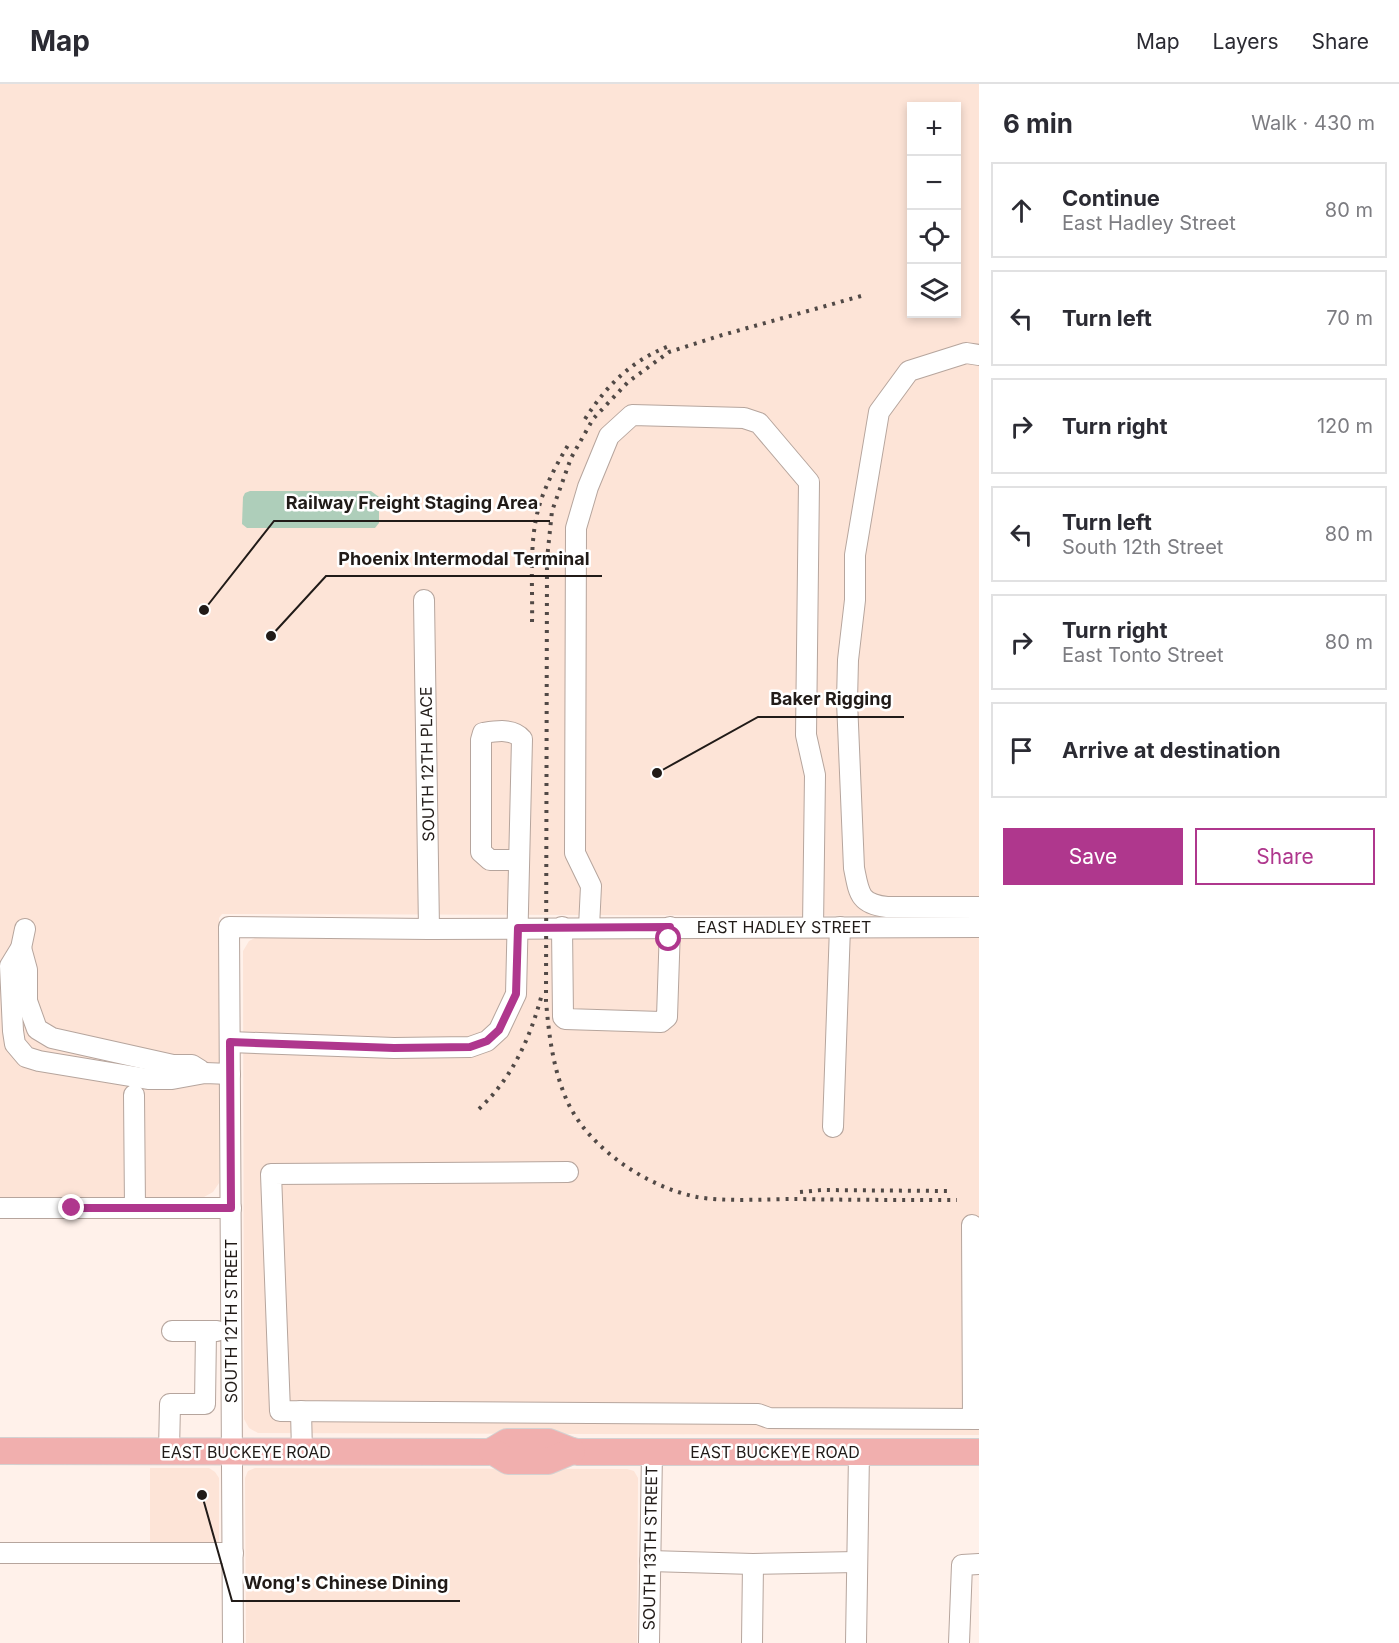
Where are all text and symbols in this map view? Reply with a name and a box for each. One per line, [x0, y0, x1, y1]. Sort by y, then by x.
text: Map [30, 24, 90, 58]
text: Map [1136, 29, 1180, 54]
text: Layers [1213, 29, 1279, 54]
text: Share [1312, 29, 1369, 54]
map controls [907, 102, 961, 318]
button: + [907, 102, 961, 156]
text: 6 min [1003, 108, 1073, 139]
text: Walk · 430 m [1251, 111, 1375, 135]
button: − [907, 156, 961, 210]
text: Continue [1062, 185, 1160, 211]
icon: ahead [1005, 194, 1038, 227]
text: 80 m [1325, 198, 1373, 222]
button: locate [907, 210, 961, 264]
text: East Hadley Street [1062, 211, 1236, 235]
button: layers [907, 264, 961, 318]
icon: left [1005, 302, 1038, 335]
text: Turn left [1062, 305, 1152, 331]
text: 70 m [1326, 306, 1373, 330]
icon: right [1005, 410, 1038, 443]
text: Turn right [1062, 413, 1168, 439]
text: 120 m [1317, 414, 1373, 438]
callout: Railway Freight Staging Area [274, 485, 550, 521]
text: Railway Freight Staging Area [286, 492, 538, 513]
text: Turn left [1062, 509, 1152, 535]
icon: left [1005, 518, 1038, 551]
text: 80 m [1325, 522, 1373, 546]
text: South 12th Street [1062, 535, 1223, 559]
callout: Phoenix Intermodal Terminal [326, 540, 602, 576]
text: Phoenix Intermodal Terminal [338, 548, 590, 569]
text: Turn right [1062, 617, 1168, 643]
icon: right [1005, 626, 1038, 659]
text: 80 m [1325, 630, 1373, 654]
text: East Tonto Street [1062, 643, 1224, 667]
callout: Baker Rigging [758, 681, 904, 717]
street label: SOUTH 12TH PLACE [416, 686, 438, 842]
text: Baker Rigging [770, 688, 892, 709]
icon: arrive [1005, 734, 1038, 767]
text: Arrive at destination [1062, 737, 1281, 763]
button: Save [1003, 828, 1183, 885]
button: Share [1195, 828, 1375, 885]
street label: EAST HADLEY STREET [697, 917, 871, 937]
route start [655, 925, 681, 951]
route end [58, 1194, 84, 1220]
street label: SOUTH 12TH STREET [221, 1239, 241, 1403]
street label: EAST BUCKEYE ROAD [161, 1442, 331, 1462]
street label: EAST BUCKEYE ROAD [690, 1442, 860, 1462]
street label: SOUTH 13TH STREET [639, 1465, 661, 1631]
callout: Wong's Chinese Dining [232, 1565, 460, 1601]
text: Wong's Chinese Dining [244, 1572, 448, 1593]

